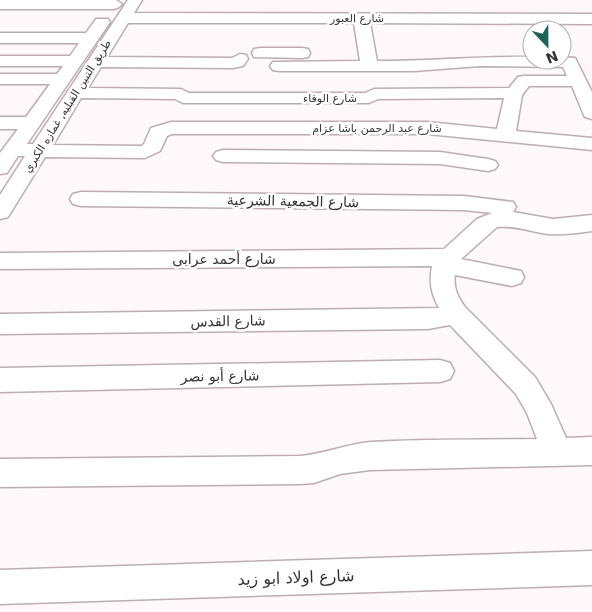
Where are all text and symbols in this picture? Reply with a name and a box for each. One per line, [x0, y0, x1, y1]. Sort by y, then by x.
street label: شارع العبور [329, 12, 384, 25]
north arrow [522, 20, 572, 70]
street label: طريق التبين القبليه, غمازه الكبري [21, 37, 115, 176]
text: N [543, 47, 560, 67]
street label: شارع الوفاء [303, 92, 357, 105]
street label: شارع عبد الرحمن باشا عزام [312, 122, 442, 135]
street label: شارع الجمعية الشرعية [227, 192, 359, 211]
street label: شارع أحمد عرابى [172, 250, 276, 268]
street label: شارع القدس [190, 312, 266, 331]
street label: شارع أبو نصر [179, 366, 260, 386]
street label: شارع اولاد ابو زيد [237, 566, 355, 590]

